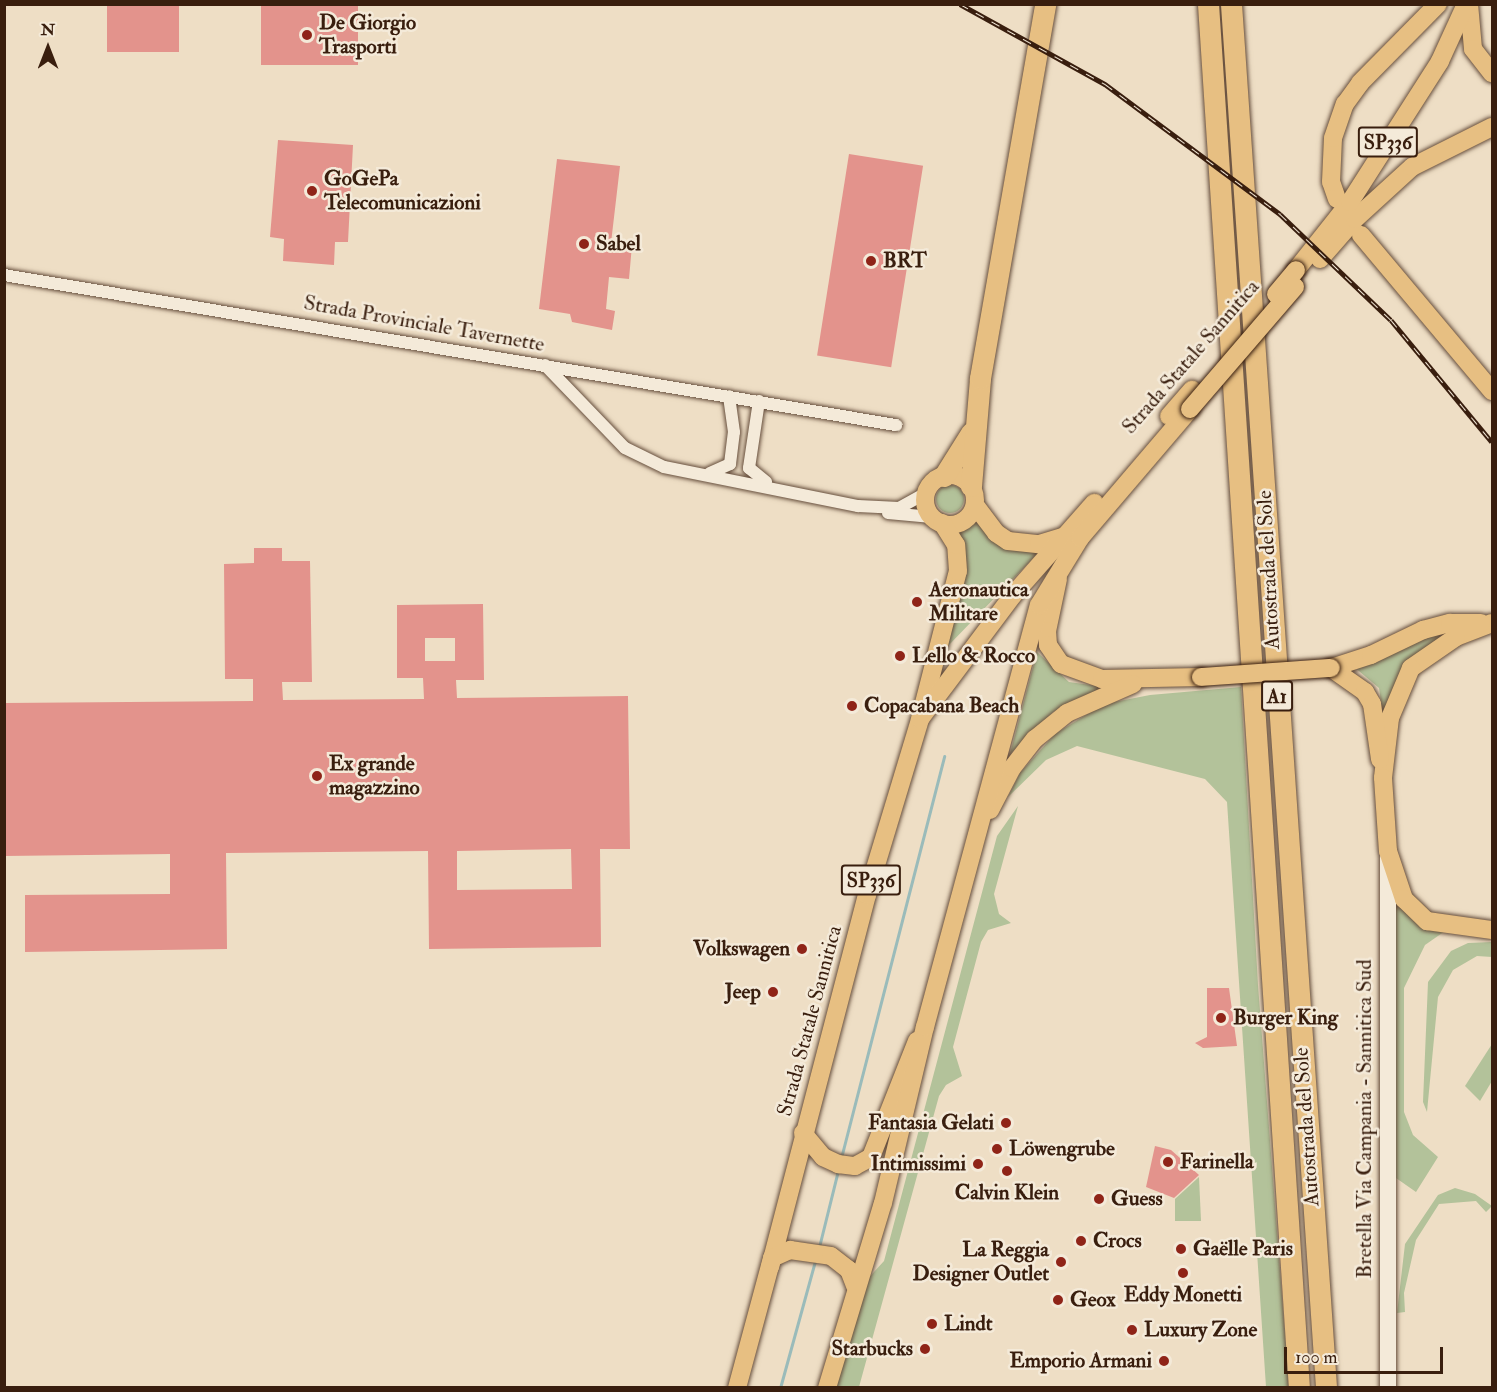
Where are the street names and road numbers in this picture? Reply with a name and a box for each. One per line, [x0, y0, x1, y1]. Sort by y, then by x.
road number: SP336 [1356, 125, 1420, 159]
street label: Strada Statale Sannitica [1117, 275, 1265, 439]
street label: Strada Provinciale Tavernette [302, 290, 546, 358]
street label: Autostrada del Sole [1252, 490, 1286, 650]
road number: A1 [1260, 679, 1294, 713]
road number: SP336 [840, 863, 902, 897]
street label: Strada Statale Sannitica [772, 923, 848, 1119]
street label: Bretella Via Campania - Sannitica Sud [1352, 959, 1378, 1279]
street label: Autostrada del Sole [1289, 1047, 1325, 1207]

